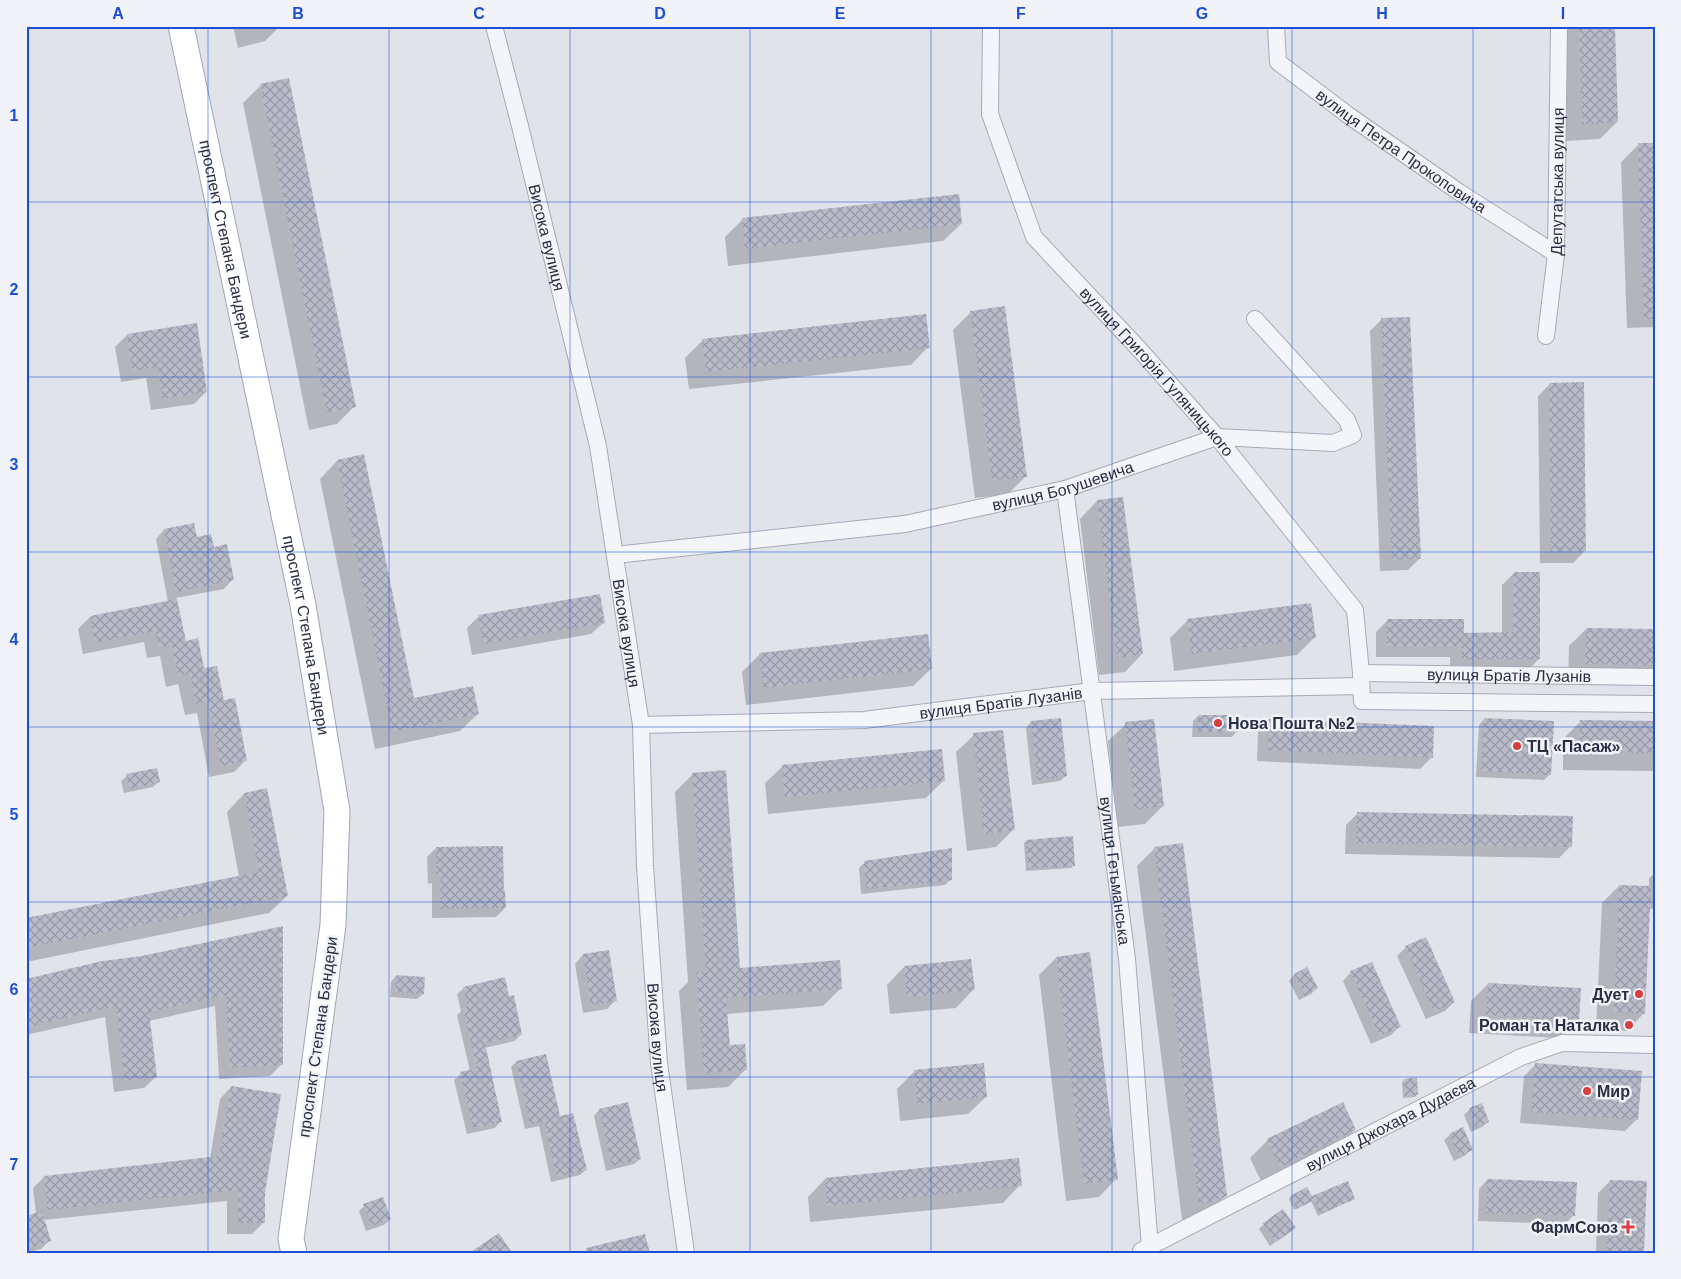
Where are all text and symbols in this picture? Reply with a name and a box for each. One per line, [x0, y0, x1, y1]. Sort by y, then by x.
text: A [112, 5, 124, 22]
text: B [292, 5, 304, 22]
text: C [473, 5, 485, 22]
text: D [654, 5, 666, 22]
text: E [835, 5, 846, 22]
text: F [1016, 5, 1026, 22]
text: G [1196, 5, 1208, 22]
text: H [1376, 5, 1388, 22]
text: I [1561, 5, 1565, 22]
street label: вулиця Петра Прокоповича [1313, 86, 1490, 216]
text: 1 [10, 107, 19, 124]
street label: Депутатська вулиця [1547, 107, 1566, 256]
street label: проспект Степана Бандери [197, 138, 255, 340]
street label: Висока вулиця [526, 182, 568, 293]
text: 2 [10, 281, 19, 298]
street label: вулиця Григорія Гуляницького [1077, 284, 1237, 459]
text: 3 [10, 456, 19, 473]
street label: вулиця Богушевича [990, 458, 1136, 513]
street label: проспект Степана Бандери [280, 534, 333, 736]
street label: Висока вулиця [610, 578, 644, 688]
text: 4 [10, 631, 19, 648]
street label: вулиця Братів Лузанів [1427, 665, 1591, 685]
street label: вулиця Братів Лузанів [918, 684, 1083, 721]
place label: Нова Пошта №2 [1228, 715, 1355, 732]
marker: Нова Пошта №2 [1212, 717, 1224, 729]
place label: ТЦ «Пасаж» [1527, 738, 1621, 755]
marker: ТЦ «Пасаж» [1511, 740, 1523, 752]
street label: вулиця Гетьманська [1097, 796, 1134, 946]
text: 5 [10, 806, 19, 823]
street label: проспект Степана Бандери [295, 935, 341, 1139]
text: 6 [10, 981, 19, 998]
street label: Висока вулиця [645, 982, 672, 1093]
place label: Дует [1592, 986, 1629, 1003]
marker: Дует [1633, 988, 1645, 1000]
place label: Роман та Наталка [1479, 1017, 1619, 1034]
marker: Роман та Наталка [1623, 1019, 1635, 1031]
street label: вулиця Джохара Дудаєва [1303, 1073, 1478, 1174]
place label: Мир [1597, 1083, 1630, 1100]
marker: Мир [1581, 1085, 1593, 1097]
text: 7 [10, 1156, 19, 1173]
place label: ФармСоюз [1531, 1219, 1618, 1236]
marker: ФармСоюз [1622, 1221, 1634, 1233]

